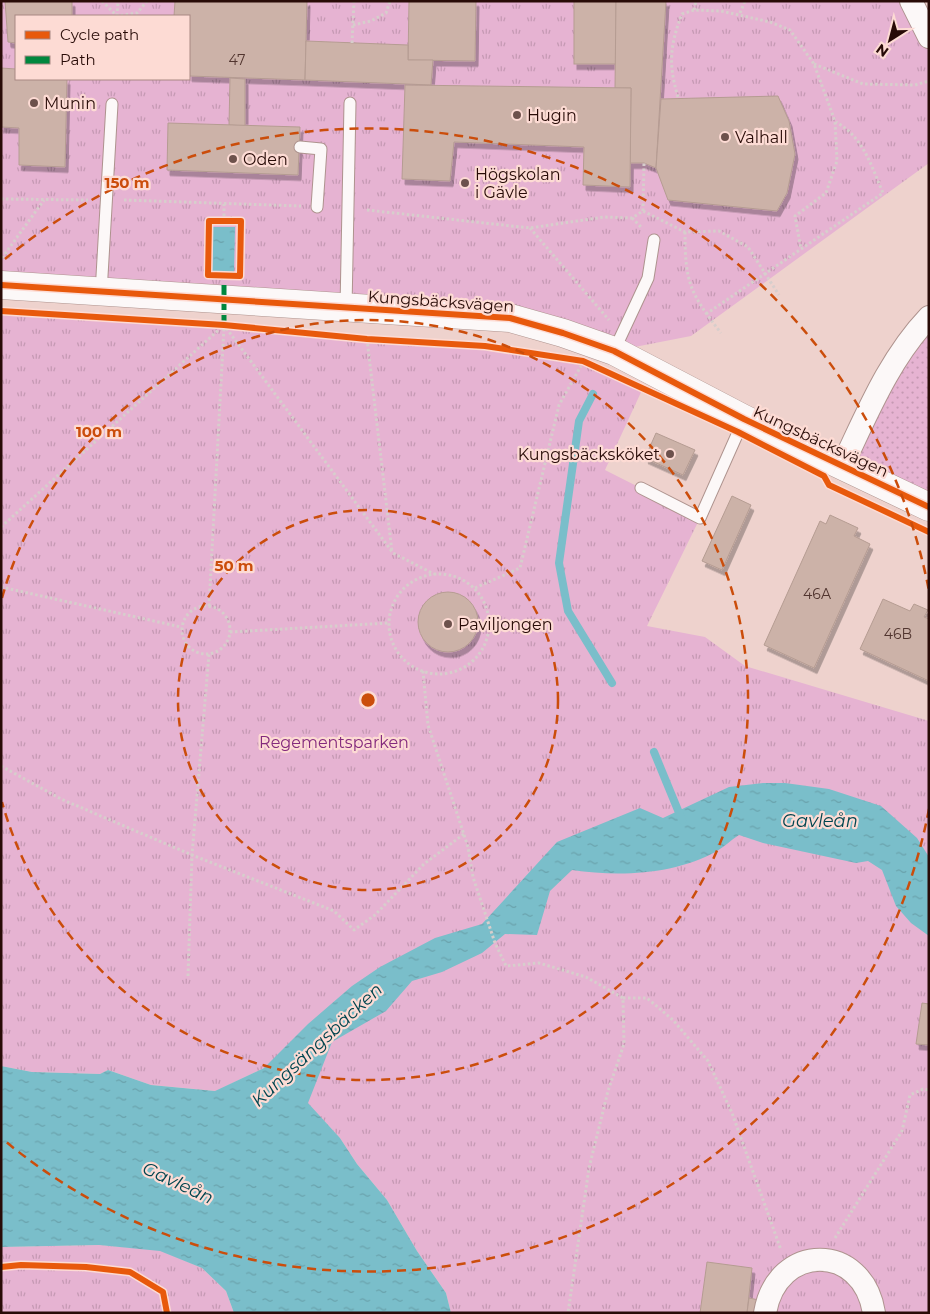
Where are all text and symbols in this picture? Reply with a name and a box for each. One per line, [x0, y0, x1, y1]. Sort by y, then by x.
legend [15, 15, 190, 80]
north arrow [865, 15, 915, 65]
text: Cycle path [60, 25, 139, 44]
text: N [872, 40, 892, 61]
text: Path [60, 50, 96, 69]
house number: 47 [229, 51, 245, 69]
place label: Munin [44, 94, 96, 113]
marker: Munin [28, 97, 40, 109]
place label: Hugin [527, 106, 577, 125]
marker: Hugin [511, 109, 523, 121]
place label: Valhall [735, 128, 788, 147]
marker: Valhall [719, 131, 731, 143]
place label: Oden [243, 150, 288, 169]
marker: Oden [227, 153, 239, 165]
place label: Högskolan i Gävle [475, 165, 561, 202]
text: 150 m [105, 173, 149, 192]
marker: Högskolan i Gävle [459, 177, 471, 189]
street label: Kungsbäcksvägen [367, 287, 515, 316]
street label: Kungsbäcksvägen [750, 402, 891, 481]
text: 100 m [76, 422, 122, 441]
place label: Kungsbäcksköket [518, 445, 660, 464]
marker: Kungsbäcksköket [664, 448, 676, 460]
text: 50 m [214, 556, 254, 575]
house number: 46A [803, 585, 832, 603]
place label: Paviljongen [458, 615, 552, 634]
marker: Paviljongen [442, 618, 454, 630]
house number: 46B [884, 625, 912, 643]
centre of rings [359, 691, 377, 709]
park label: Regementsparken [259, 733, 409, 752]
water label: Gavleån [782, 810, 858, 832]
water label: Kungsängsbäcken [247, 979, 387, 1111]
water label: Gavleån [139, 1157, 217, 1209]

